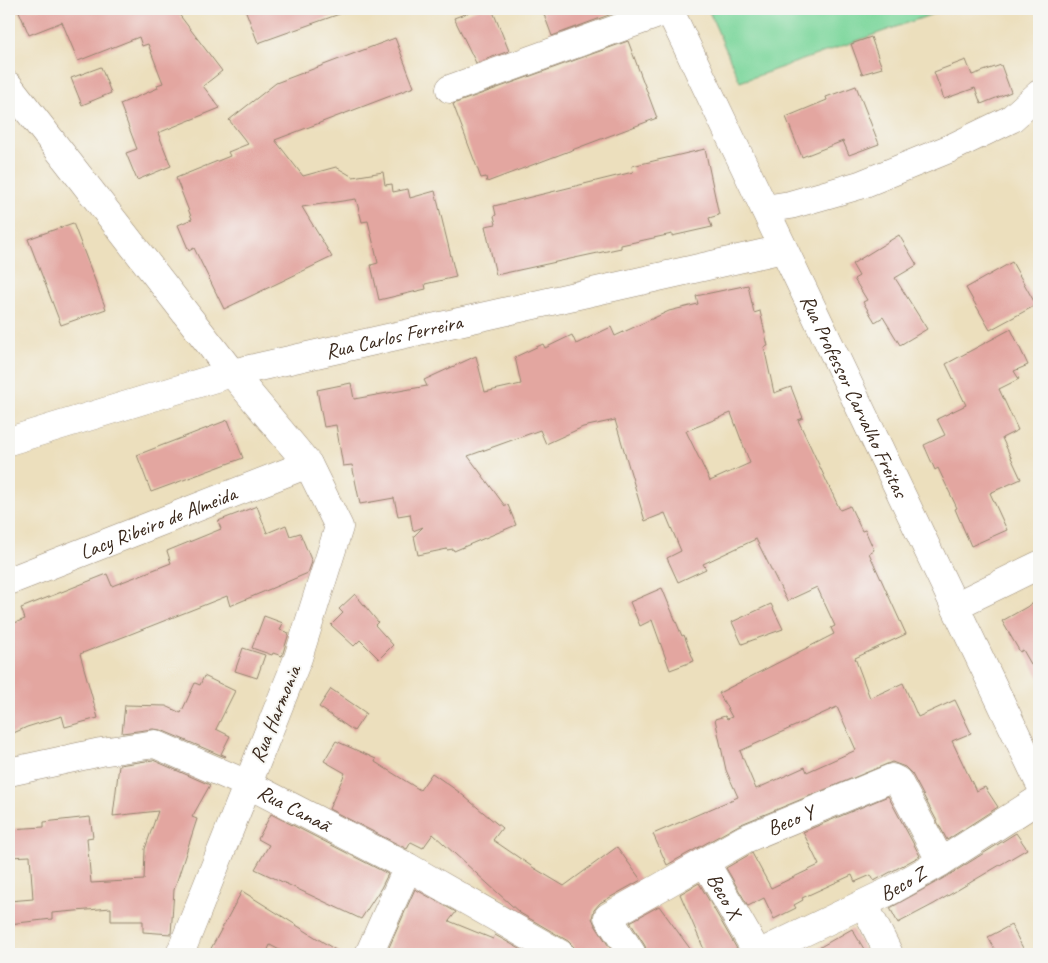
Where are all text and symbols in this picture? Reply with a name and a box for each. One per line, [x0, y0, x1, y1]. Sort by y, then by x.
street label: Rua Professor Carvalho Freitas [795, 290, 915, 503]
street label: Rua Carlos Ferreira [323, 308, 466, 365]
street label: Lacy Ribeiro de Almeida [76, 479, 242, 565]
street label: Rua Harmonia [244, 660, 307, 766]
street label: Rua Canaã [253, 779, 337, 839]
street label: Beco Y [763, 798, 821, 841]
street label: Beco Z [876, 859, 933, 907]
street label: Beco X [701, 868, 749, 925]

